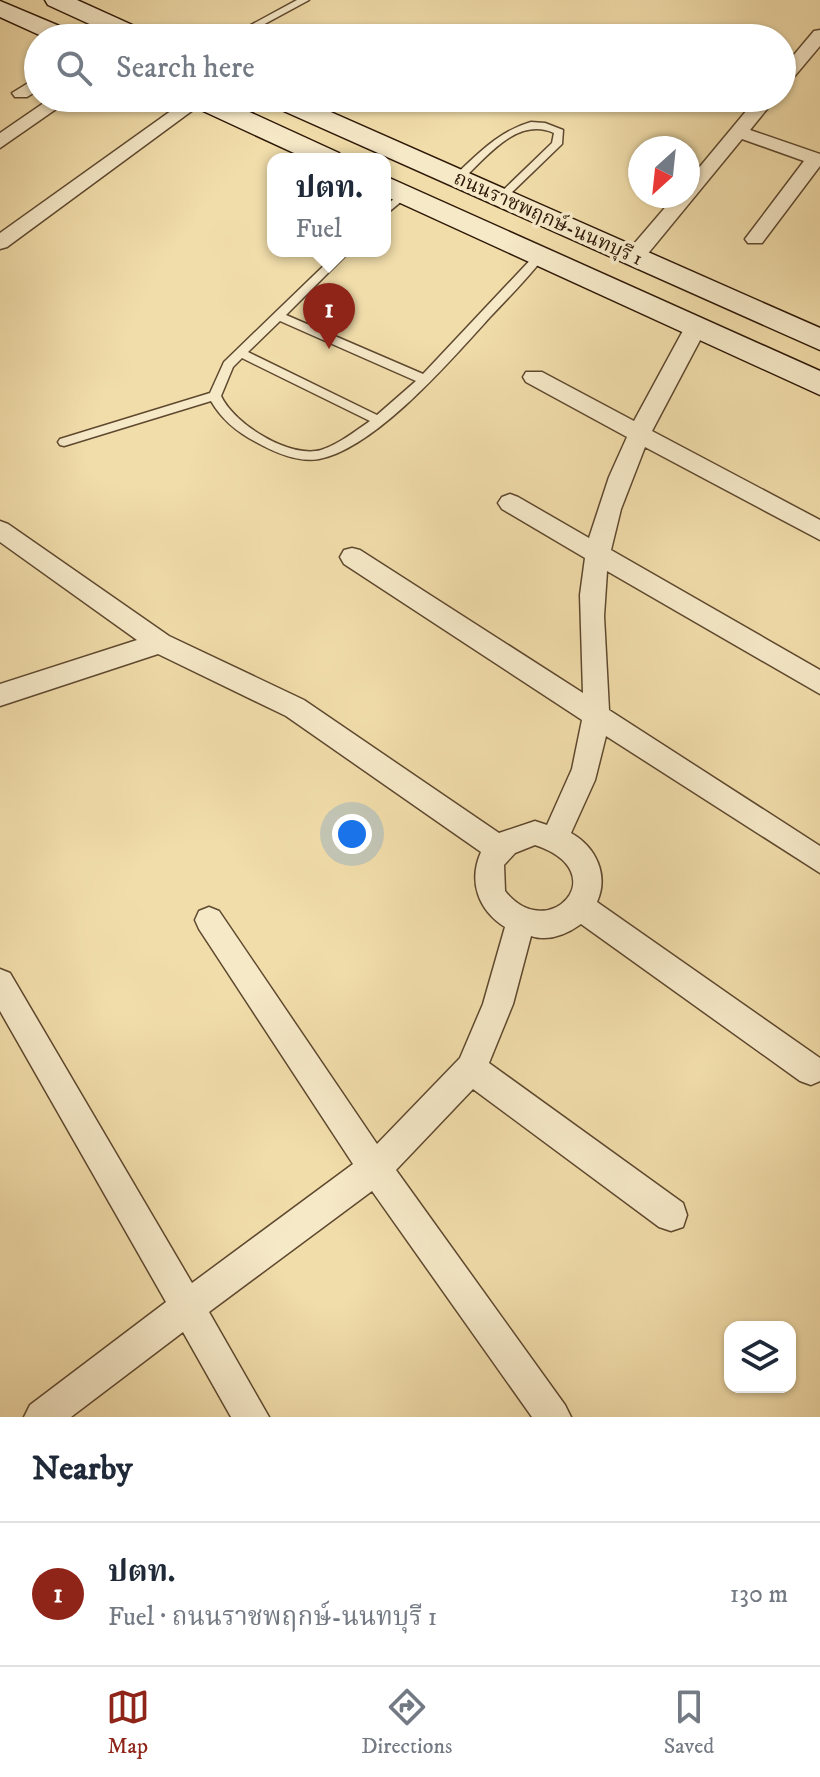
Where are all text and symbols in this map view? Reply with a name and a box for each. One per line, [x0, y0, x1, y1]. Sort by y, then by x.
search box [24, 24, 796, 112]
icon: search [52, 46, 96, 90]
text: Search here [116, 50, 255, 87]
north arrow [628, 136, 700, 208]
popup [267, 153, 391, 257]
street label: ถนนราชพฤกษ์-นนทบุรี 1 [450, 166, 646, 272]
text: ปตท. [295, 170, 363, 207]
text: Fuel [295, 213, 342, 246]
pin: 1 [303, 283, 355, 349]
your location [332, 814, 372, 854]
map controls [724, 1321, 796, 1393]
button: layers [724, 1321, 796, 1393]
text: Nearby [32, 1448, 133, 1490]
text: ปตท. [108, 1554, 175, 1591]
text: 1 [53, 1578, 63, 1611]
text: 130 m [730, 1578, 788, 1611]
text: Fuel · ถนนราชพฤกษ์-นนทบุรี 1 [108, 1601, 437, 1634]
tab: Map [106, 1685, 150, 1760]
tab: Directions [361, 1685, 452, 1760]
tab: Saved [664, 1685, 714, 1760]

